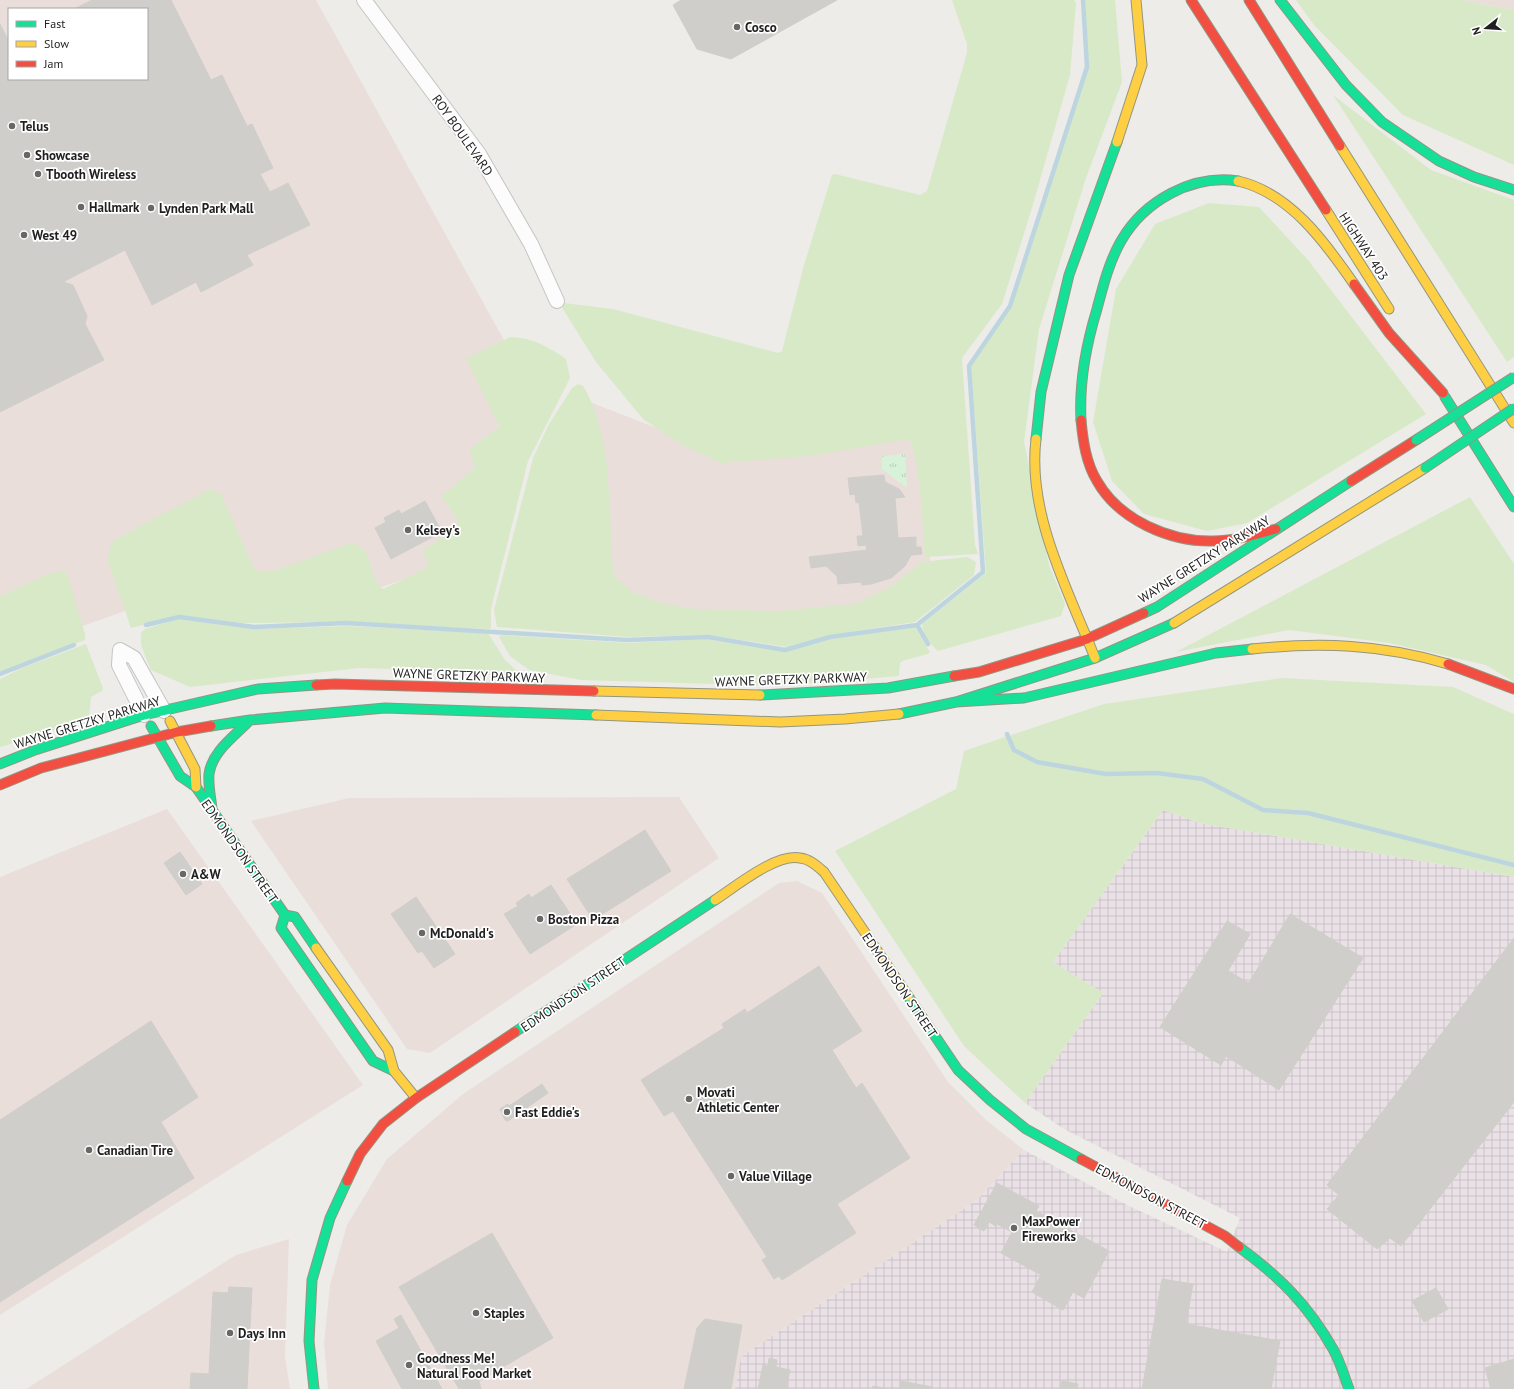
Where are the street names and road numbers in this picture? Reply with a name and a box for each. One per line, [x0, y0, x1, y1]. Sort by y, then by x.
street label: ROY BOULEVARD [428, 91, 497, 179]
street label: HIGHWAY 403 [1335, 209, 1392, 284]
street label: WAYNE GRETZKY PARKWAY [1135, 511, 1274, 607]
street label: WAYNE GRETZKY PARKWAY [393, 664, 546, 687]
street label: WAYNE GRETZKY PARKWAY [715, 668, 868, 691]
street label: WAYNE GRETZKY PARKWAY [12, 692, 163, 753]
street label: EDMONDSON STREET [197, 796, 282, 907]
street label: EDMONDSON STREET [858, 930, 941, 1041]
street label: EDMONDSON STREET [518, 953, 629, 1036]
street label: EDMONDSON STREET [1093, 1160, 1209, 1233]

